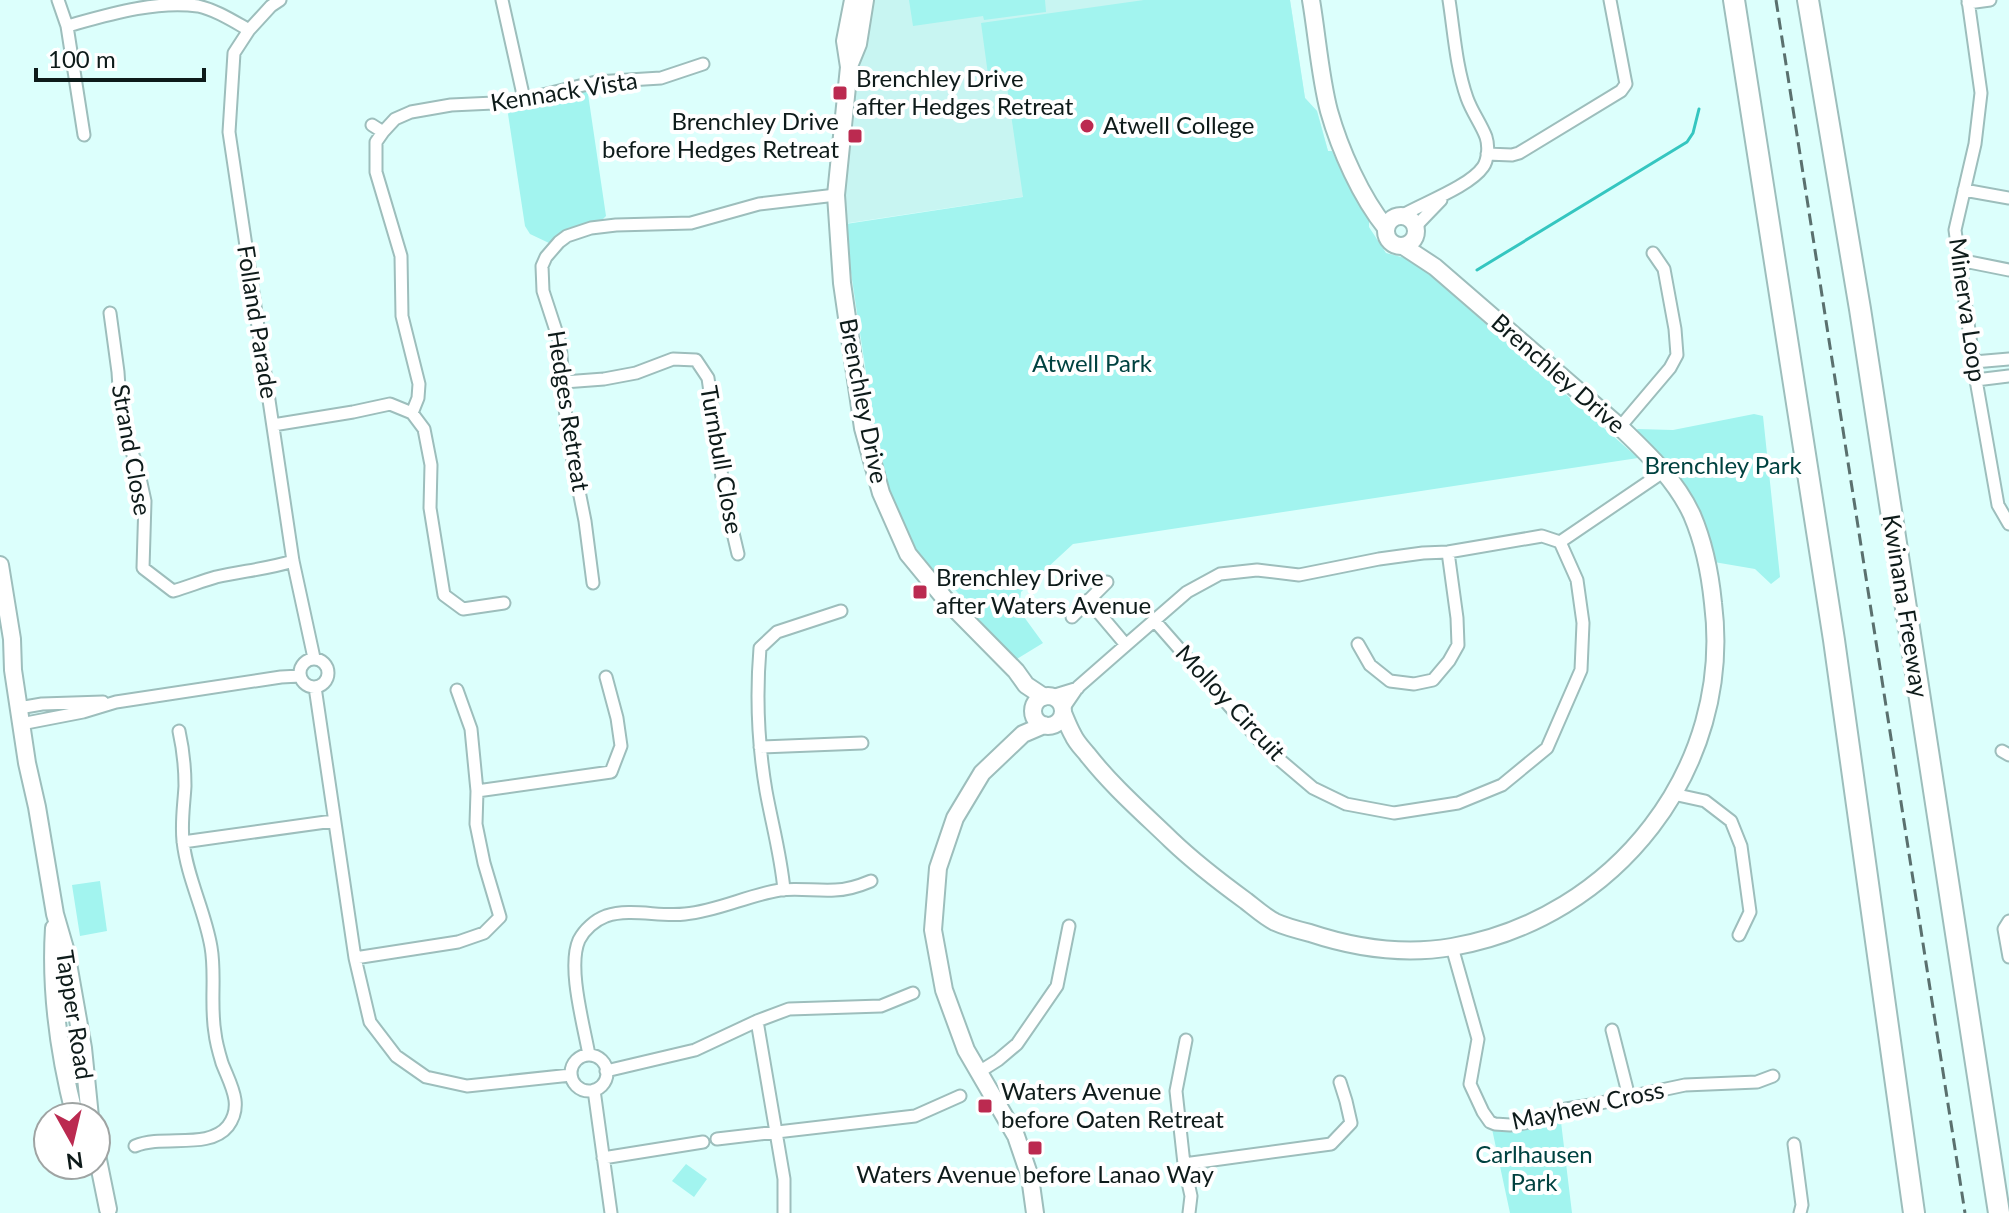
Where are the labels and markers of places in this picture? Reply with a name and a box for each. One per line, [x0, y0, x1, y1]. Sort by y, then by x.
place label: Brenchley Drive after Hedges Retreat [856, 63, 1074, 120]
marker: Brenchley Drive after Hedges Retreat [831, 84, 849, 102]
place label: Brenchley Drive before Hedges Retreat [602, 106, 839, 163]
place label: Atwell College [1103, 110, 1254, 139]
marker: Atwell College [1078, 117, 1096, 135]
marker: Brenchley Drive before Hedges Retreat [846, 127, 864, 145]
place label: Brenchley Drive after Waters Avenue [936, 562, 1151, 619]
marker: Brenchley Drive after Waters Avenue [911, 583, 929, 601]
place label: Waters Avenue before Oaten Retreat [1001, 1076, 1224, 1133]
marker: Waters Avenue before Oaten Retreat [976, 1097, 994, 1115]
marker: Waters Avenue before Lanao Way [1026, 1139, 1044, 1157]
place label: Waters Avenue before Lanao Way [856, 1159, 1214, 1188]

